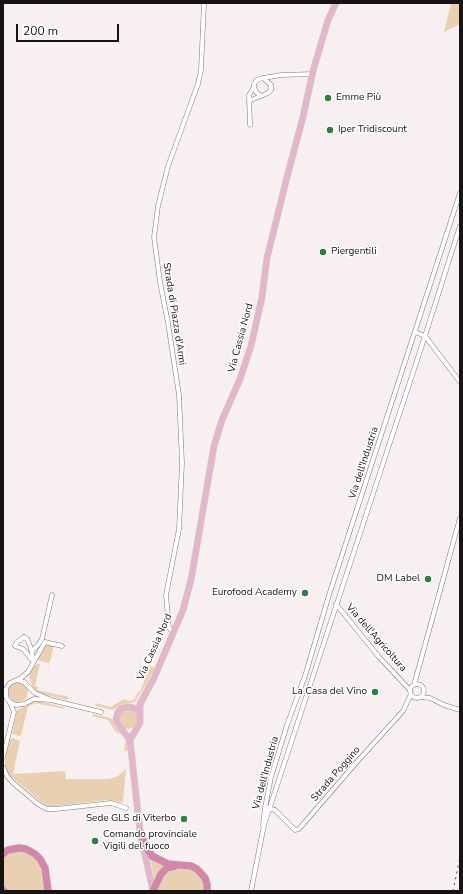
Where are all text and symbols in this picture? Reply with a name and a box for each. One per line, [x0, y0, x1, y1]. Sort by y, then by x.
scale bar [18, 16, 121, 42]
text: 200 m [23, 23, 58, 39]
place label: Emme Più [336, 92, 381, 104]
marker: Emme Più [323, 93, 333, 103]
place label: Iper Tridiscount [338, 124, 407, 136]
marker: Iper Tridiscount [325, 125, 335, 135]
place label: Piergentili [331, 246, 376, 258]
marker: Piergentili [318, 247, 328, 257]
street label: Strada di Piazza d'Armi [160, 262, 188, 366]
street label: Via Cassia Nord [226, 302, 256, 374]
street label: Via dell'Industria [347, 425, 381, 501]
place label: DM Label [377, 573, 420, 585]
marker: DM Label [423, 574, 433, 584]
place label: Eurofood Academy [212, 587, 297, 599]
marker: Eurofood Academy [300, 588, 310, 598]
street label: Via dell'Agricoltura [343, 602, 409, 674]
street label: Via Cassia Nord [135, 612, 175, 682]
place label: La Casa del Vino [292, 686, 367, 698]
marker: La Casa del Vino [370, 687, 380, 697]
street label: Via dell'Industria [250, 735, 282, 811]
street label: Strada Poggino [309, 744, 363, 804]
place label: Sede GLS di Viterbo [86, 813, 176, 825]
marker: Sede GLS di Viterbo [179, 814, 189, 824]
place label: Comando provinciale Vigili del fuoco [103, 829, 197, 852]
marker: Comando provinciale Vigili del fuoco [90, 836, 100, 846]

